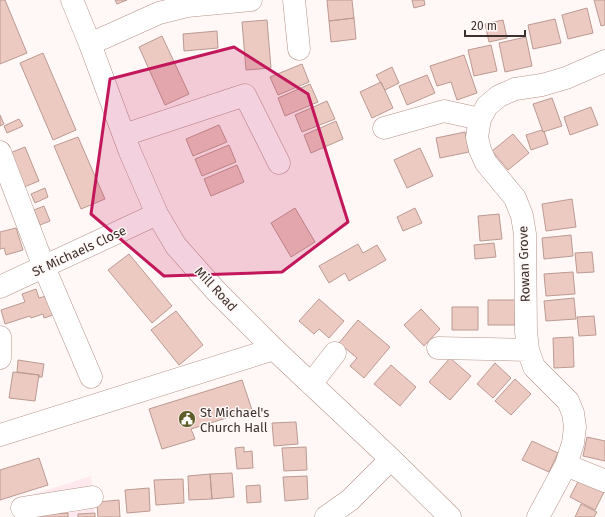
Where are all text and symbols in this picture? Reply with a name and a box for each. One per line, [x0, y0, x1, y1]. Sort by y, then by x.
scale bar [465, 12, 525, 38]
text: 20 m [471, 19, 497, 33]
street label: St Michaels Close [30, 223, 128, 279]
street label: Rowan Grove [515, 226, 533, 302]
street label: Mill Road [192, 264, 240, 314]
place label: St Michael's Church Hall [200, 405, 269, 435]
public building icon: St Michael's Church Hall [177, 409, 197, 429]

